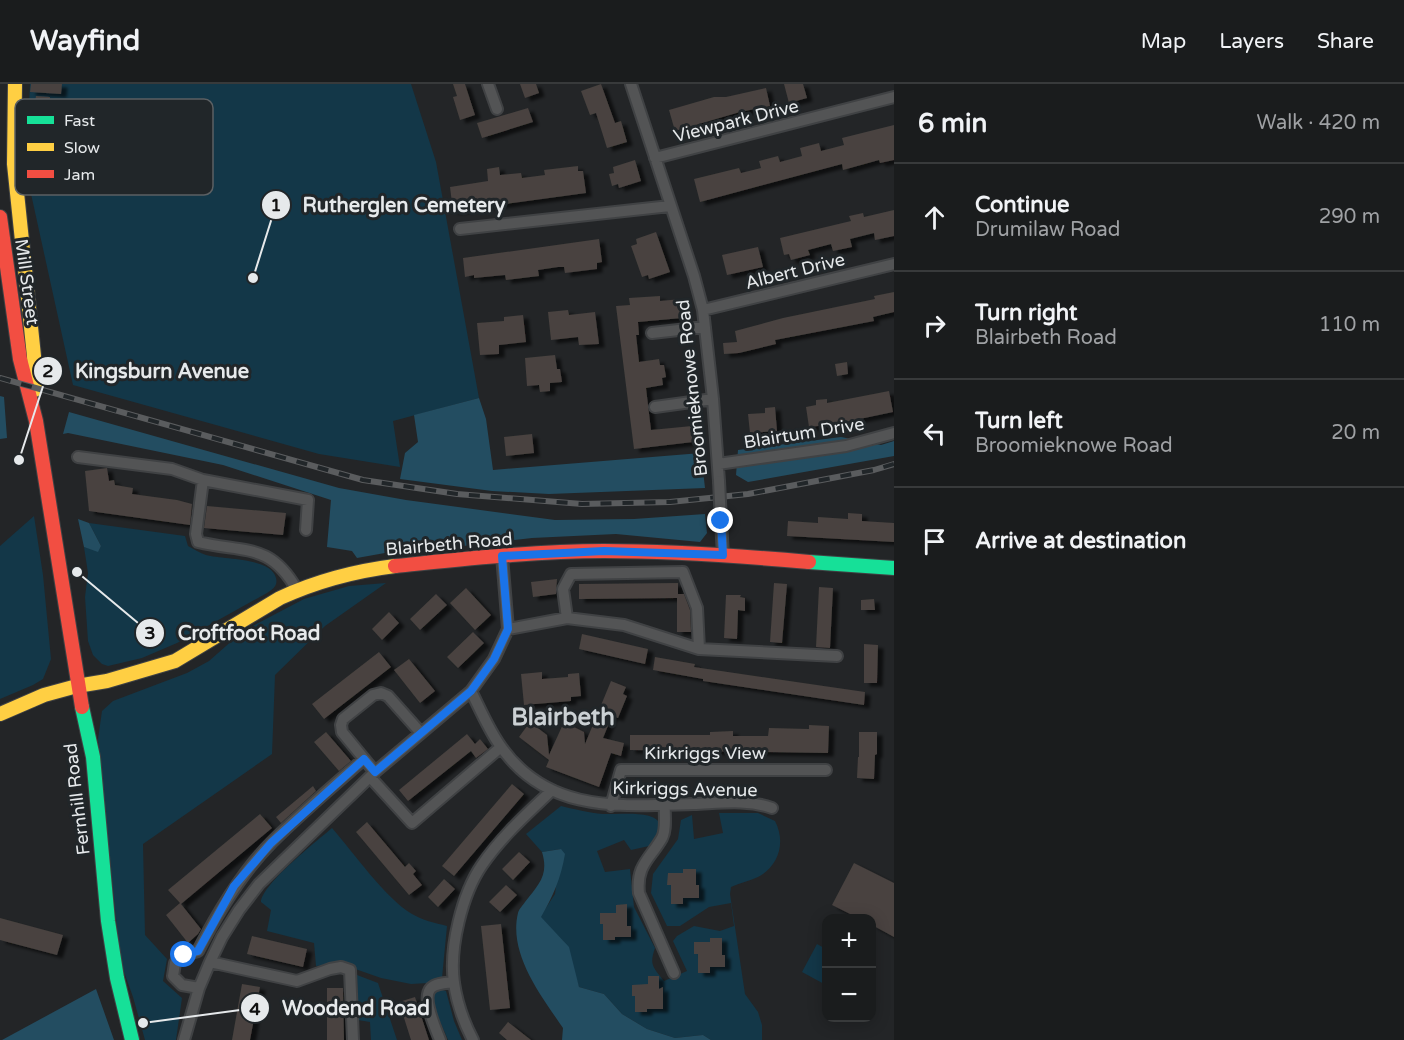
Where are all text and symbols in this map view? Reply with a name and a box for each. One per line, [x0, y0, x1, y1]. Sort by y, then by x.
text: Wayfind [30, 24, 140, 58]
text: Map [1141, 29, 1186, 54]
text: Layers [1219, 29, 1284, 54]
text: Share [1317, 29, 1374, 54]
street label: Viewpark Drive [671, 95, 801, 147]
legend [15, 99, 213, 195]
text: 6 min [918, 108, 987, 139]
text: Fast [64, 111, 95, 131]
text: Walk · 420 m [1257, 111, 1380, 135]
text: Slow [64, 138, 100, 158]
text: Jam [64, 165, 95, 185]
callout: Rutherglen Cemetery [261, 186, 518, 224]
text: Continue [975, 192, 1070, 218]
text: 1 [270, 194, 282, 216]
text: Rutherglen Cemetery [302, 194, 506, 218]
icon: ahead [918, 201, 951, 234]
text: 290 m [1319, 205, 1380, 229]
text: Drumilaw Road [975, 218, 1120, 242]
street label: Mill Street [10, 238, 44, 327]
street label: Albert Drive [743, 248, 847, 294]
street label: Broomieknowe Road [672, 298, 712, 478]
text: Turn right [975, 300, 1077, 326]
icon: right [918, 309, 951, 342]
text: 110 m [1319, 313, 1380, 337]
text: Blairbeth Road [975, 326, 1117, 350]
callout: Kingsburn Avenue [33, 352, 262, 390]
text: 2 [42, 360, 54, 382]
text: Kingsburn Avenue [75, 360, 249, 384]
text: Turn left [975, 408, 1063, 434]
street label: Blairtum Drive [742, 413, 866, 453]
icon: left [918, 417, 951, 450]
text: 20 m [1331, 421, 1380, 445]
text: Broomieknowe Road [975, 434, 1173, 458]
route end [707, 507, 733, 533]
icon: arrive [918, 525, 951, 558]
street label: Blairbeth Road [384, 527, 514, 561]
text: Arrive at destination [975, 528, 1186, 554]
callout: Croftfoot Road [135, 614, 332, 652]
text: 3 [144, 622, 156, 644]
text: Croftfoot Road [178, 622, 320, 646]
district label: Blairbeth [511, 703, 615, 732]
street label: Fernhill Road [59, 742, 95, 856]
street label: Kirkriggs View [644, 742, 766, 764]
street label: Kirkriggs Avenue [612, 777, 758, 801]
map controls [822, 914, 876, 1022]
button: + [822, 914, 876, 968]
route start [170, 941, 196, 967]
button: − [822, 968, 876, 1022]
callout: Woodend Road [240, 989, 442, 1027]
text: Woodend Road [282, 997, 430, 1021]
text: 4 [249, 998, 261, 1020]

